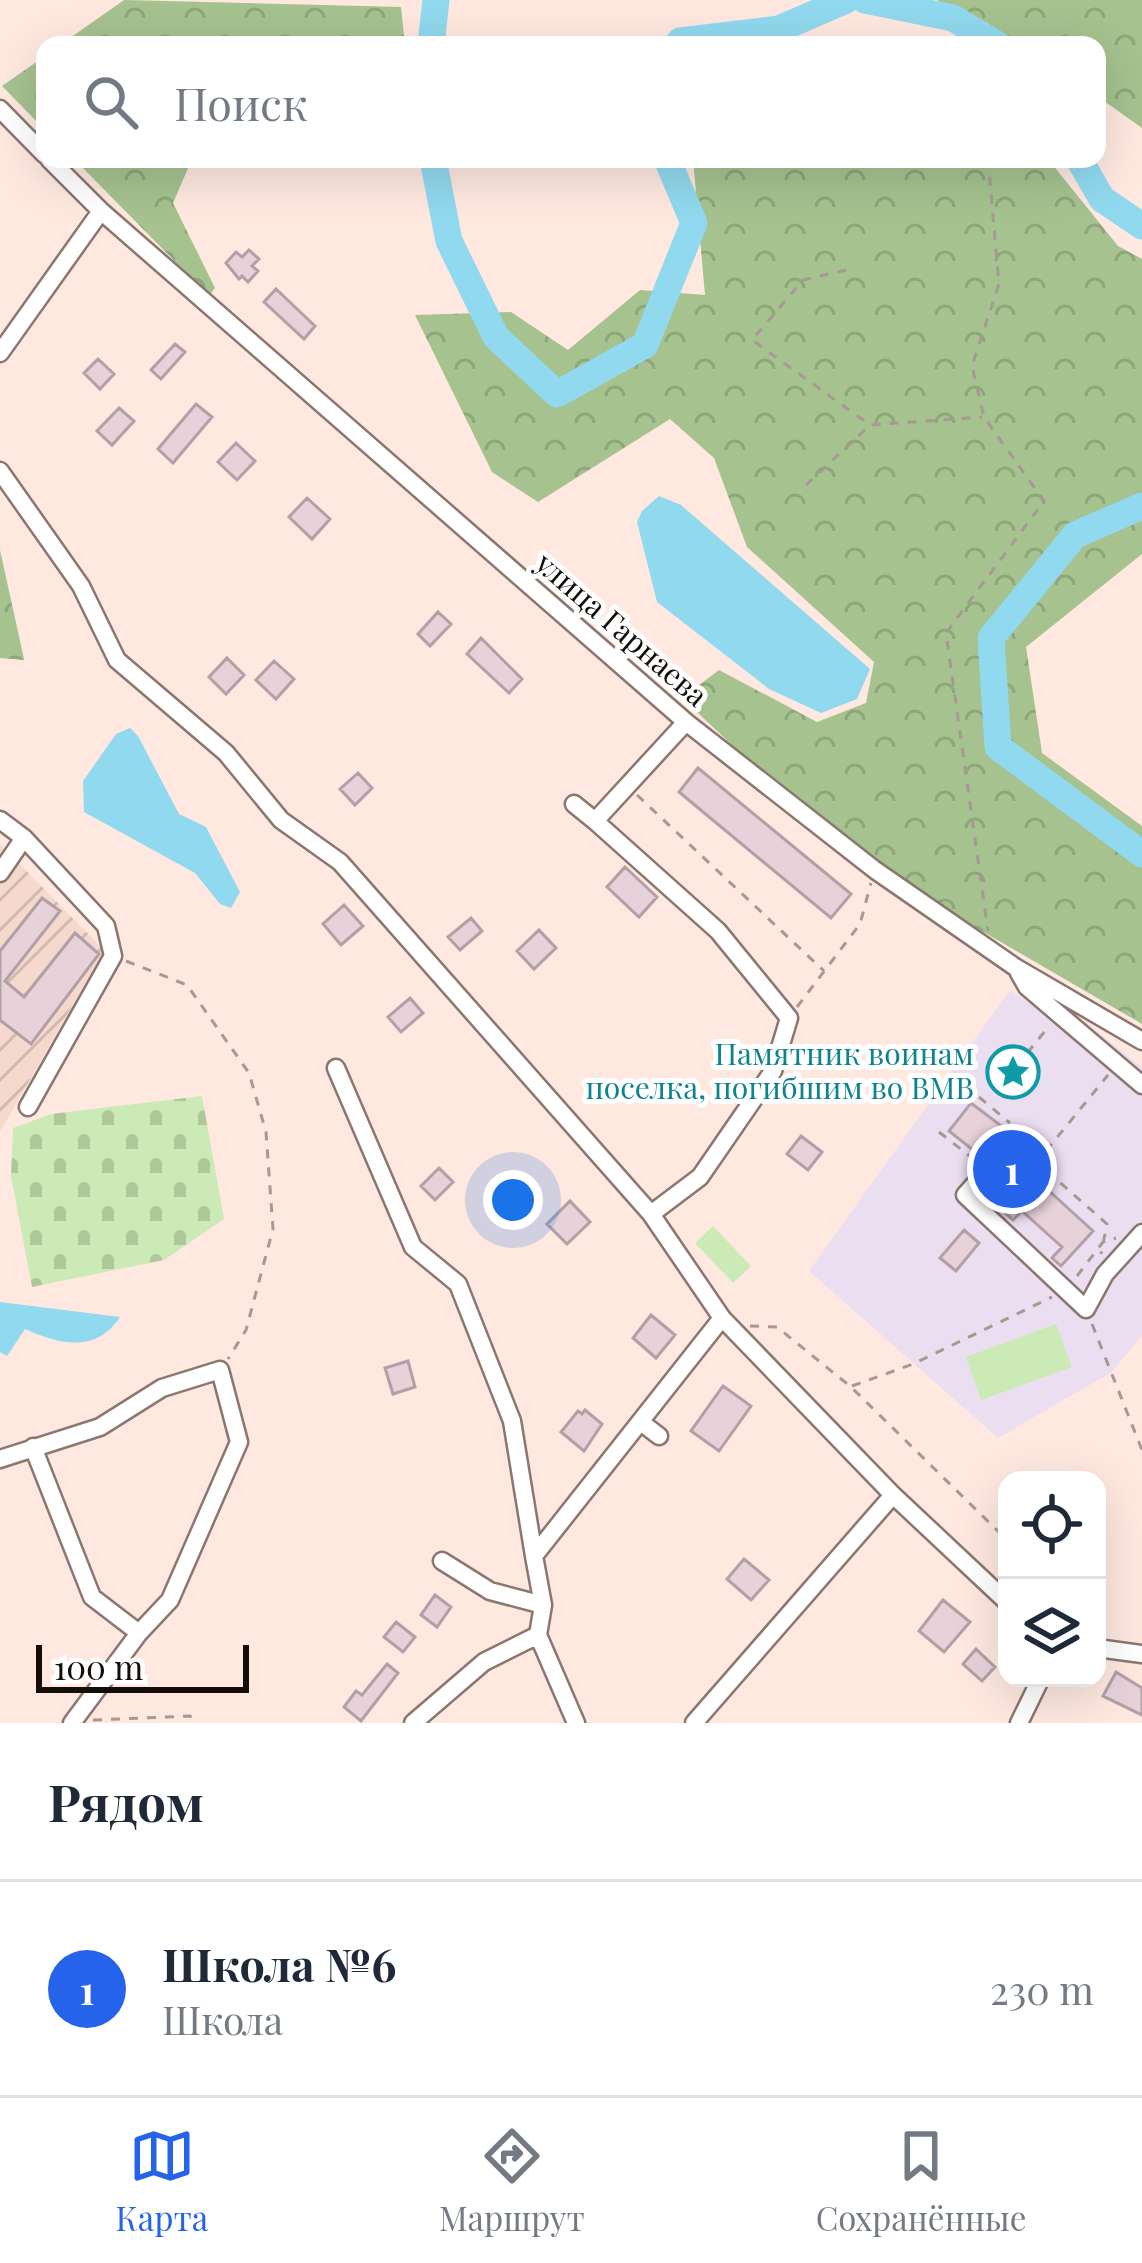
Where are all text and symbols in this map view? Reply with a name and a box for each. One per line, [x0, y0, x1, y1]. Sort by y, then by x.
search box [36, 36, 1106, 168]
icon: search [78, 69, 144, 135]
text: Поиск [174, 72, 308, 132]
street label: улица Гарнаева [527, 542, 717, 714]
place label: Памятник воинам поселка, погибшим во ВМВ [585, 1033, 974, 1107]
place icon: Памятник воинам поселка, погибшим во ВМВ [985, 1044, 1041, 1100]
pin: 1 [973, 1124, 1051, 1214]
your location [483, 1170, 543, 1230]
map controls [998, 1471, 1106, 1687]
button: locate [998, 1471, 1106, 1579]
button: layers [998, 1579, 1106, 1687]
scale bar [36, 1639, 249, 1692]
text: 100 m [54, 1644, 143, 1688]
text: Рядом [48, 1767, 204, 1835]
text: Школа №6 [162, 1933, 396, 1993]
text: 1 [80, 1963, 94, 2015]
text: 230 m [990, 1963, 1094, 2015]
text: Школа [162, 1993, 283, 2045]
tab: Карта [115, 2123, 208, 2239]
tab: Маршрут [439, 2123, 585, 2239]
tab: Сохранённые [816, 2123, 1027, 2239]

